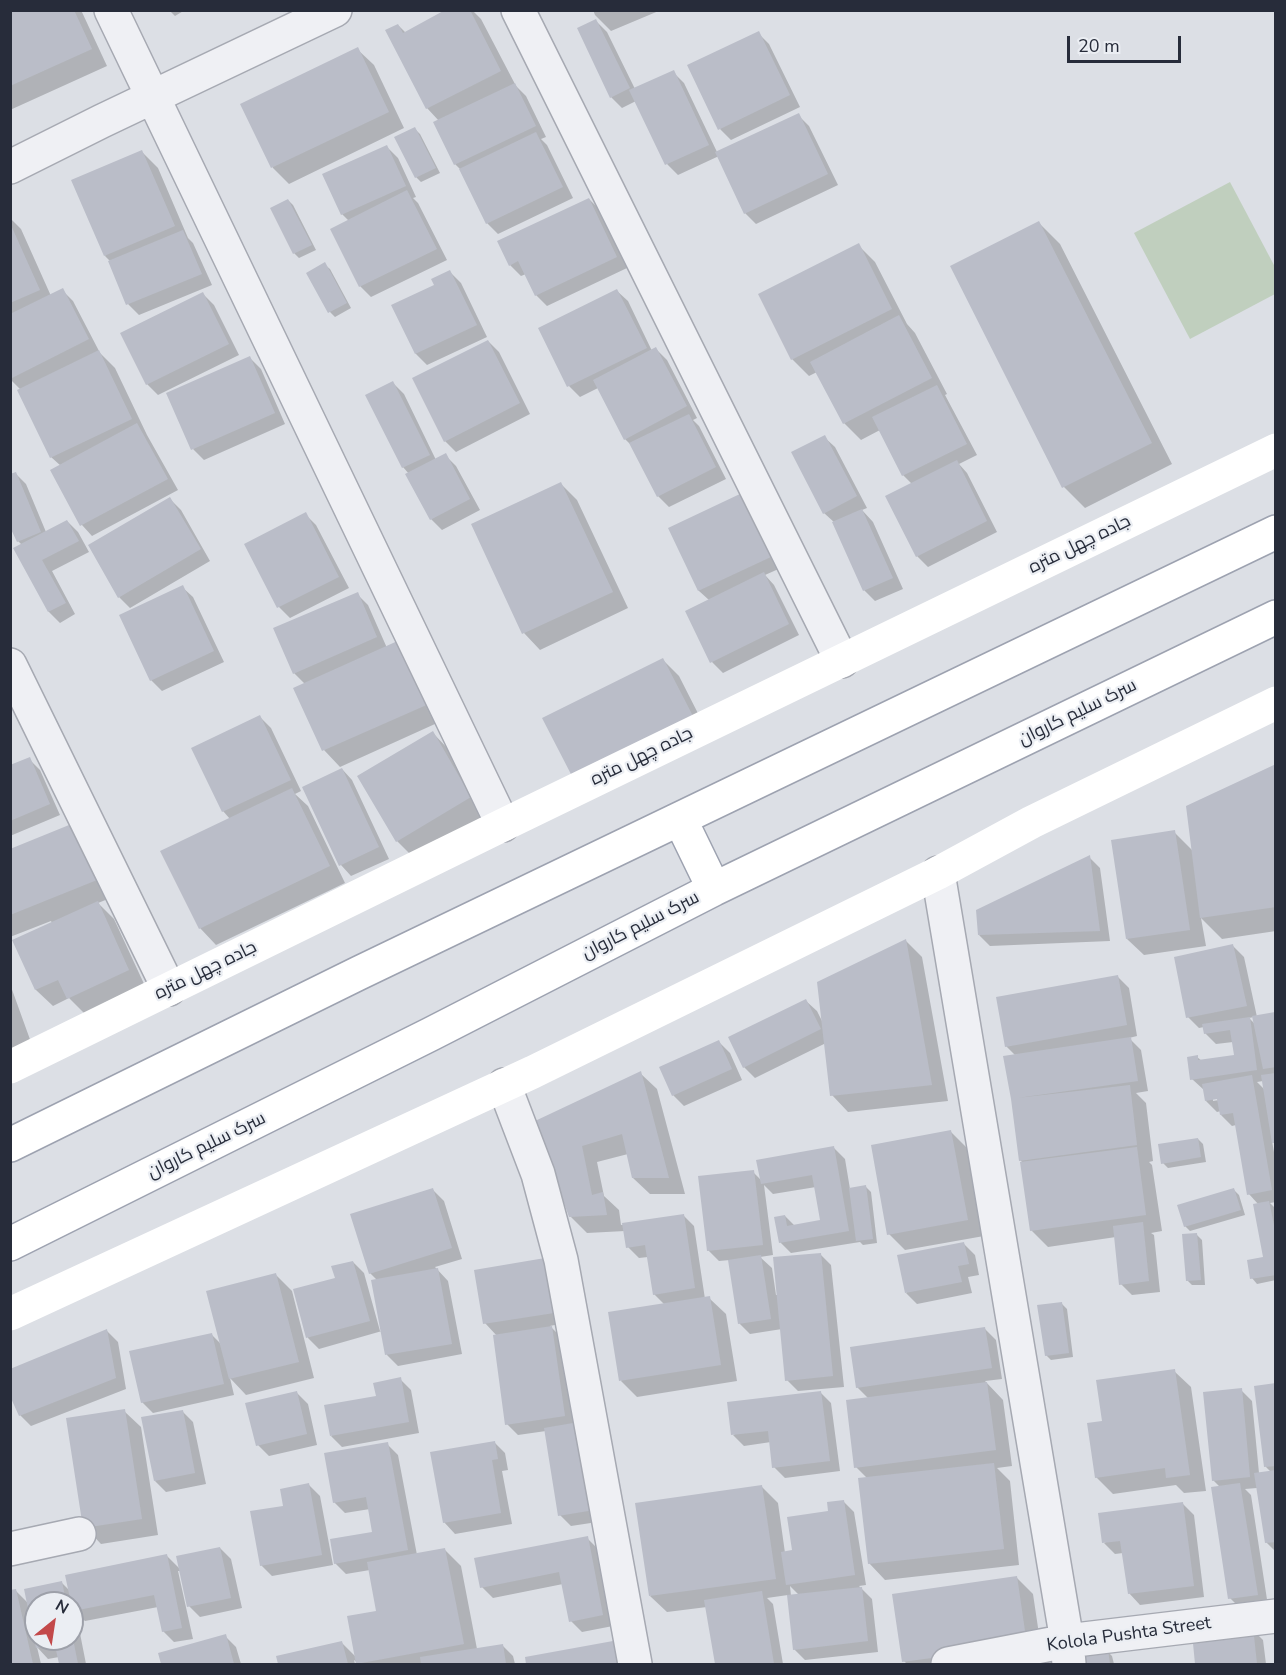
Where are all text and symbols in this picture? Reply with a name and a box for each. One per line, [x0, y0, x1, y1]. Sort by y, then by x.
scale bar [1070, 24, 1184, 62]
text: 20 m [1078, 34, 1120, 58]
street label: جاده چهل متره [1025, 511, 1135, 579]
street label: سرک سلیم کاروان [1015, 675, 1141, 751]
street label: جاده چهل متره [587, 723, 697, 791]
street label: سرک سلیم کاروان [579, 887, 703, 965]
street label: جاده چهل متره [151, 937, 261, 1005]
street label: سرک سلیم کاروان [144, 1108, 270, 1184]
north arrow [24, 1591, 84, 1651]
text: N [51, 1595, 73, 1620]
street label: Kolola Pushta Street [1045, 1613, 1213, 1657]

